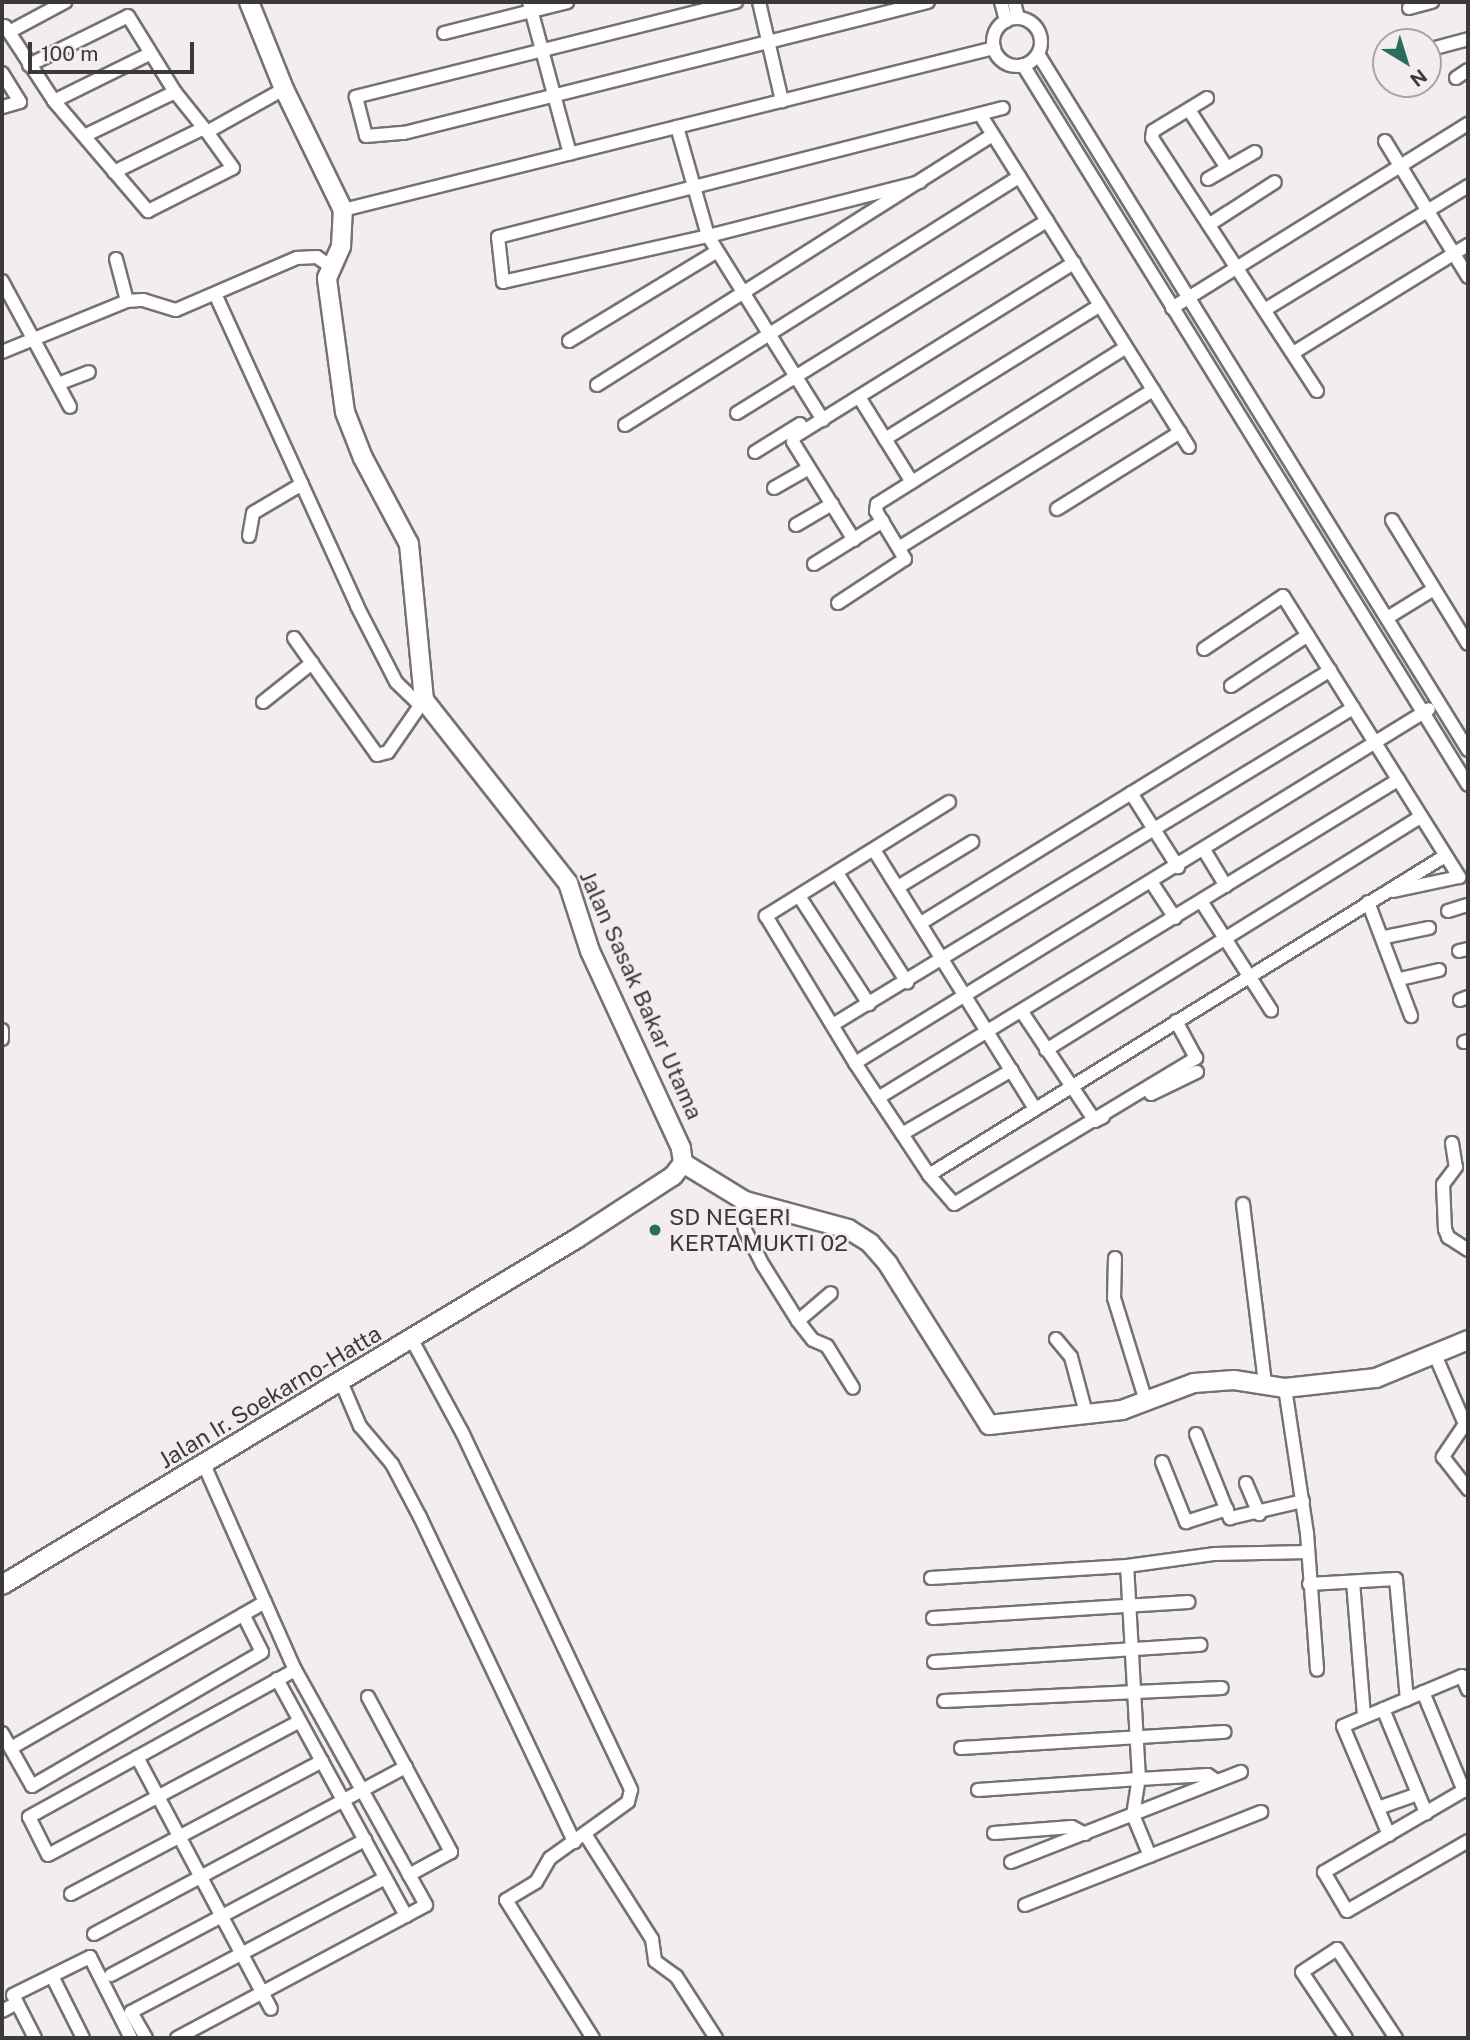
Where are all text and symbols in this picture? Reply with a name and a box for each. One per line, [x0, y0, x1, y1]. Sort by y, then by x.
scale bar [32, 28, 198, 72]
north arrow [1372, 28, 1442, 98]
text: 100 m [41, 41, 98, 66]
text: N [1406, 65, 1431, 91]
street label: Jalan Sasak Bakar Utama [574, 866, 708, 1124]
place label: SD NEGERI KERTAMUKTI 02 [669, 1203, 848, 1257]
marker: SD NEGERI KERTAMUKTI 02 [647, 1222, 663, 1238]
street label: Jalan Ir. Soekarno-Hatta [154, 1320, 386, 1474]

